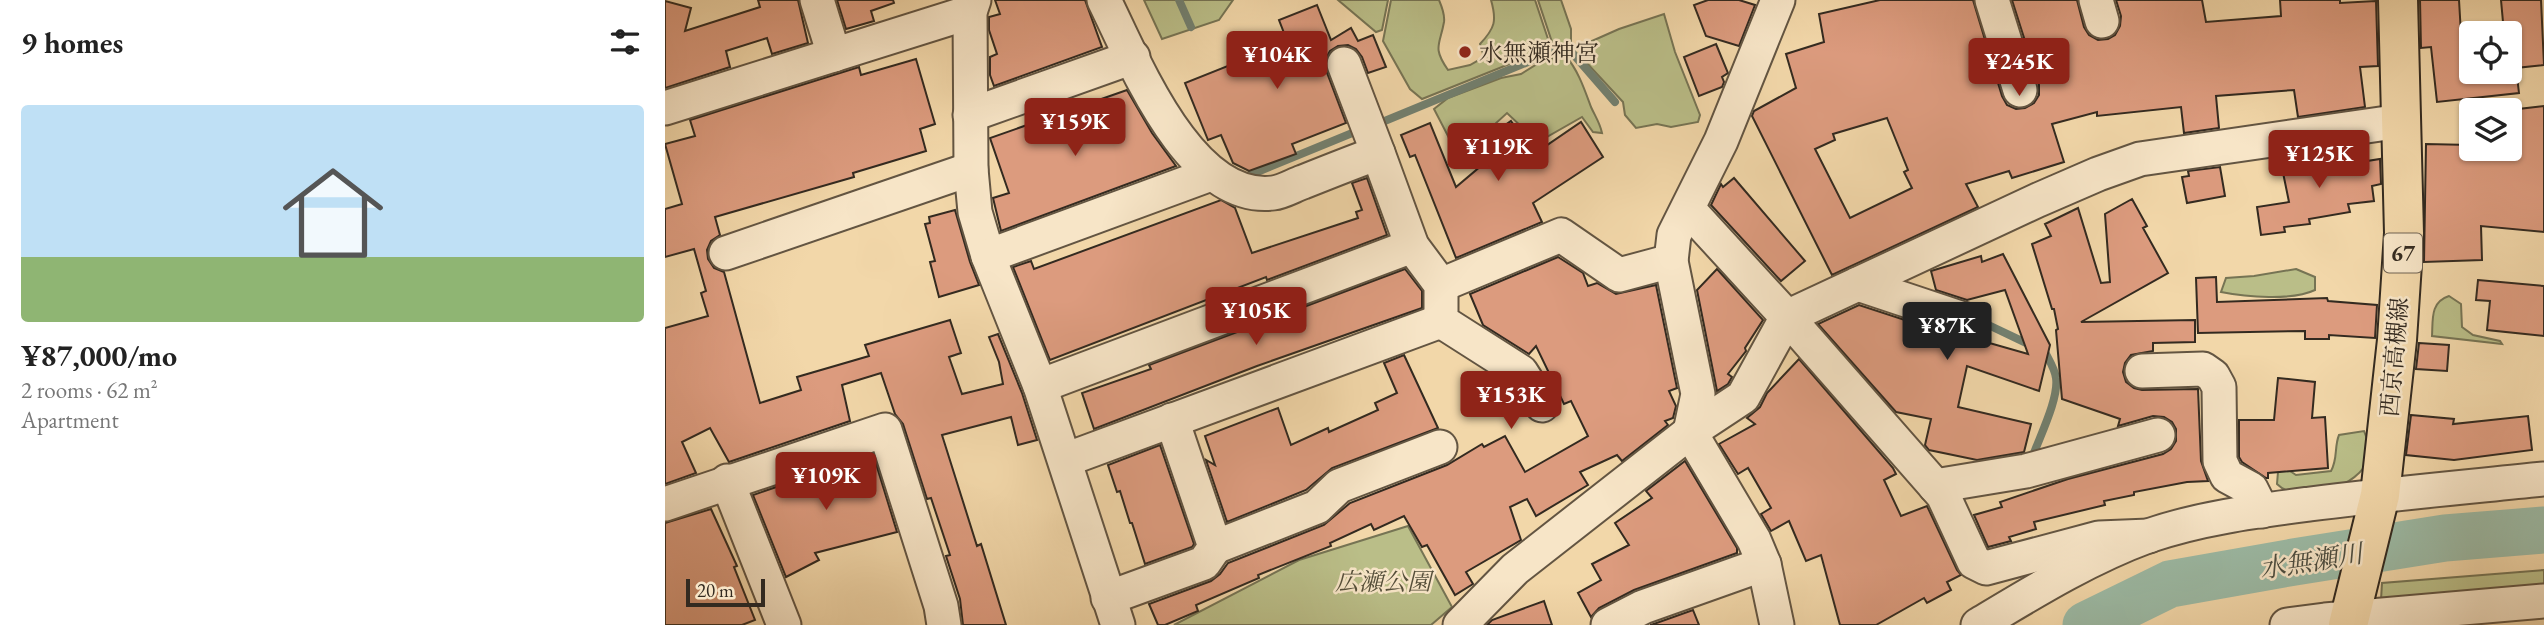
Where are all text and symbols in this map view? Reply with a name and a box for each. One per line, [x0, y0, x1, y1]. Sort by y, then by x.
map controls [2459, 21, 2522, 161]
button: locate [2459, 21, 2522, 84]
text: 9 homes [21, 23, 123, 62]
icon: filters [606, 23, 644, 61]
pin: ¥104K [1228, 32, 1326, 91]
place label: 水無瀬神宮 [1479, 37, 1599, 68]
pin: ¥245K [1970, 38, 2068, 98]
text: ¥104K [1242, 39, 1312, 69]
marker: 水無瀬神宮 [1457, 44, 1473, 60]
text: ¥245K [1984, 46, 2054, 76]
button: layers [2459, 98, 2522, 161]
pin: ¥159K [1026, 99, 1124, 158]
text: ¥159K [1040, 106, 1110, 136]
pin: ¥119K [1449, 124, 1547, 183]
pin: ¥125K [2270, 130, 2368, 190]
text: ¥119K [1463, 131, 1533, 161]
text: ¥125K [2284, 138, 2354, 168]
icon: home [270, 150, 396, 276]
road number: 67 [2384, 234, 2422, 272]
pin: ¥105K [1207, 288, 1305, 347]
text: ¥105K [1221, 295, 1291, 325]
street label: 西京高槻線 [2373, 296, 2415, 418]
pin: ¥87K [1906, 302, 1988, 362]
text: ¥87K [1919, 310, 1975, 340]
text: ¥87,000/mo [21, 336, 177, 375]
pin: ¥153K [1462, 372, 1560, 431]
text: 2 rooms · 62 m² [21, 375, 158, 405]
text: ¥153K [1476, 379, 1546, 409]
text: Apartment [21, 405, 119, 435]
pin: ¥109K [777, 452, 875, 512]
text: ¥109K [791, 460, 861, 490]
water label: 水無瀬川 [2257, 536, 2368, 586]
park label: 広瀬公園 [1335, 566, 1435, 597]
scale bar [686, 576, 765, 608]
text: 20 m [697, 578, 734, 603]

